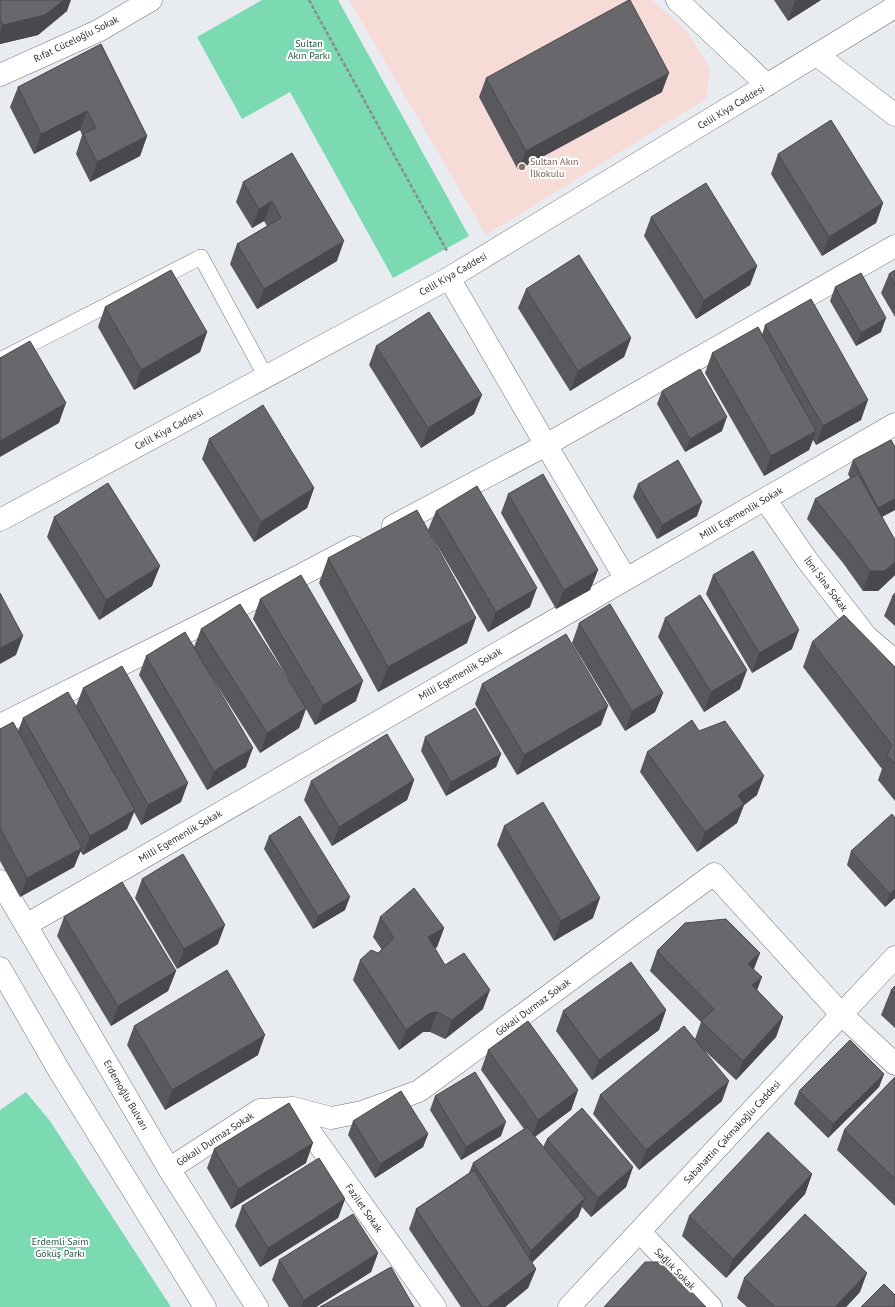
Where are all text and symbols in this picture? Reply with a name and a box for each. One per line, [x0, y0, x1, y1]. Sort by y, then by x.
street label: Rıfat Cüceloğlu Sokak [31, 13, 121, 65]
park label: Sultan Akın Parkı [288, 37, 330, 62]
street label: Celil Kiya Caddesi [695, 82, 767, 132]
place label: Sultan Akın İlkokulu [530, 155, 579, 180]
marker: Sultan Akın İlkokulu [517, 162, 527, 172]
street label: Celil Kiya Caddesi [417, 249, 489, 299]
street label: Celil Kiya Caddesi [132, 405, 206, 453]
street label: Milli Egemenlik Sokak [697, 484, 785, 542]
street label: İbni Sina Sokak [801, 554, 851, 614]
street label: Milli Egemenlik Sokak [416, 645, 504, 703]
street label: Milli Egemenlik Sokak [136, 807, 224, 865]
street label: Gökali Durmaz Sokak [493, 975, 573, 1039]
street label: Erdemoğlu Bulvarı [101, 1058, 151, 1132]
street label: Sabahattin Çakmakoğlu Caddesi [681, 1078, 783, 1186]
street label: Gökali Durmaz Sokak [174, 1109, 256, 1169]
street label: Fazilet Sokak [342, 1181, 386, 1235]
park label: Erdemli Saim Göküş Parkı [32, 1235, 88, 1260]
street label: Sağlık Sokak [652, 1245, 698, 1293]

